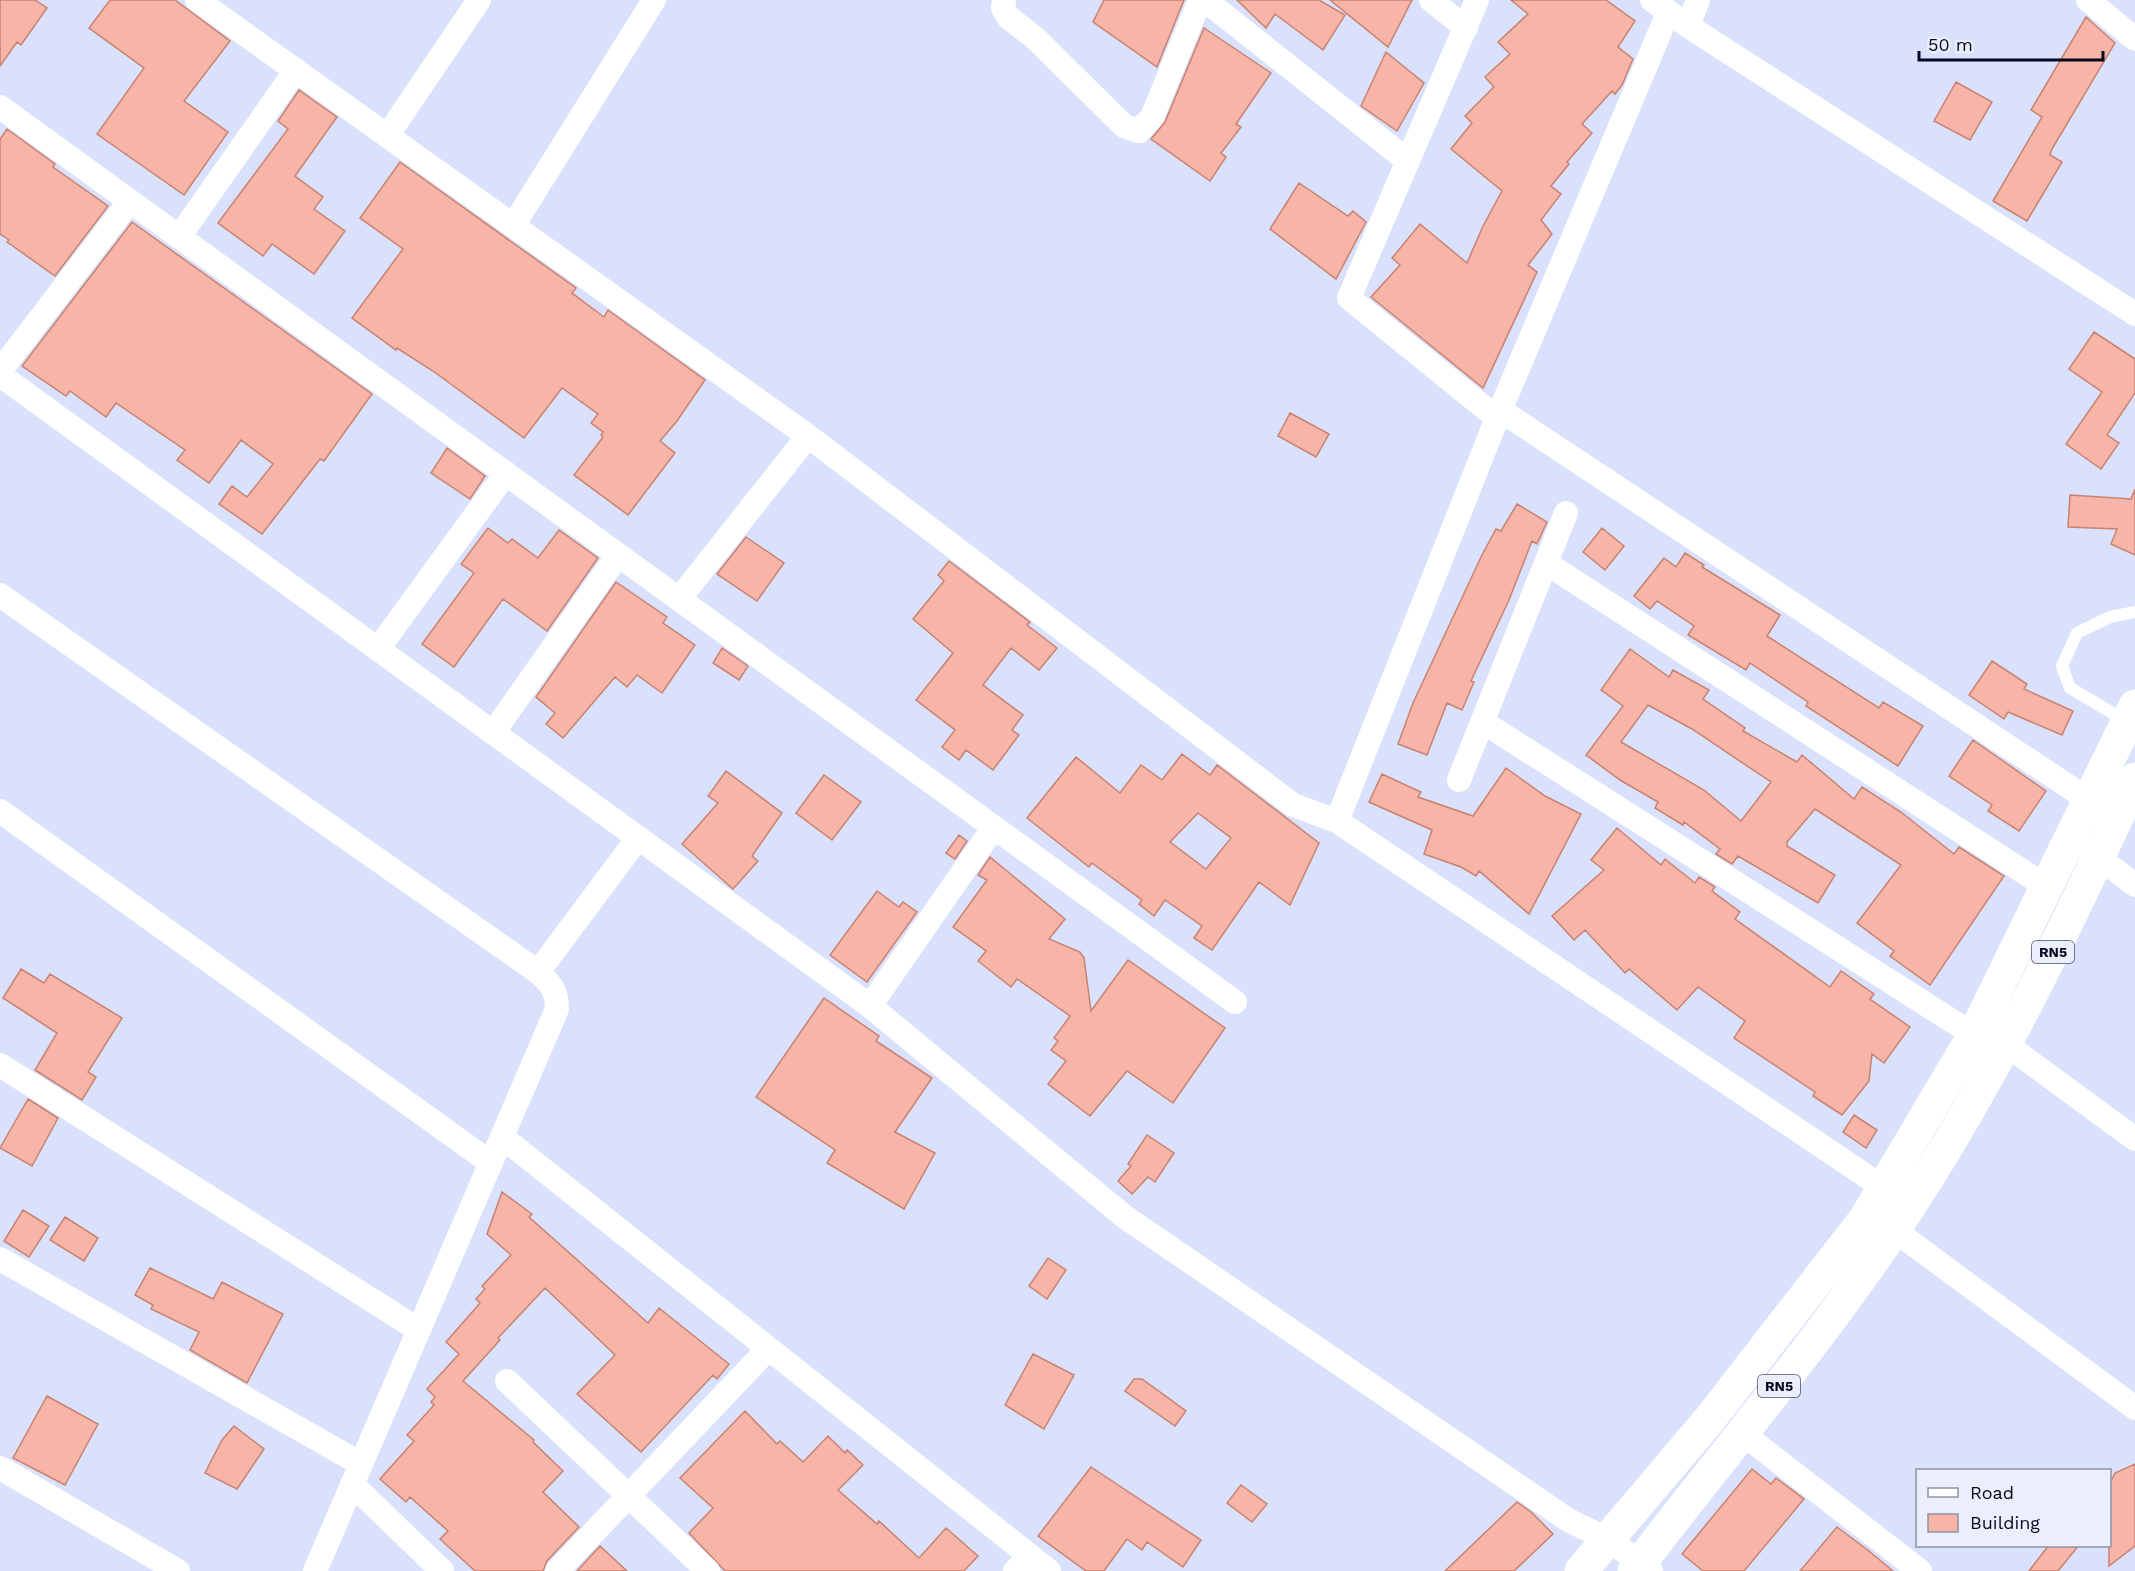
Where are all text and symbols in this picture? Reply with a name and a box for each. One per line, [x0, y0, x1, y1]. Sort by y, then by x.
scale bar [1919, 24, 2104, 62]
text: 50 m [1928, 34, 1973, 55]
road number: RN5 [2032, 941, 2074, 963]
road number: RN5 [1758, 1375, 1800, 1397]
legend [1916, 1469, 2111, 1547]
text: Road [1970, 1482, 2014, 1503]
text: Building [1970, 1512, 2040, 1533]

